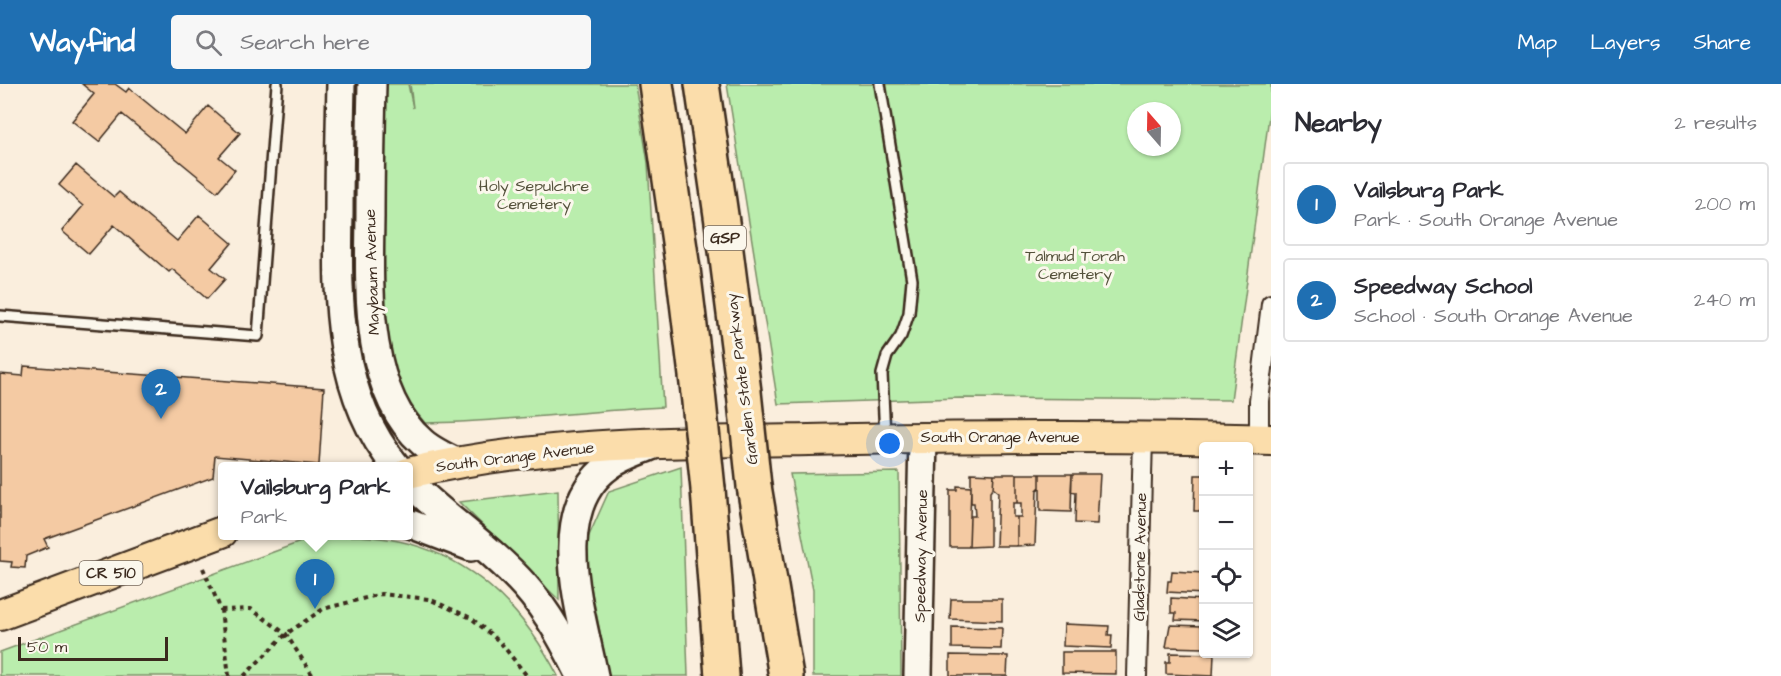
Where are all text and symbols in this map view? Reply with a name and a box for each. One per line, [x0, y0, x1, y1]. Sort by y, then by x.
search box [171, 15, 591, 69]
text: Wayfind [30, 23, 135, 62]
icon: search [192, 26, 225, 59]
text: Search here [240, 27, 370, 58]
text: Map [1517, 28, 1557, 57]
text: Layers [1590, 28, 1660, 57]
text: Share [1693, 28, 1751, 57]
north arrow [1127, 102, 1181, 156]
text: Nearby [1295, 105, 1382, 141]
text: 2 results [1674, 109, 1757, 137]
park label: Holy Sepulchre Cemetery [479, 175, 590, 216]
text: Vailsburg Park [1354, 175, 1504, 206]
text: 1 [1315, 190, 1318, 218]
text: 200 m [1695, 190, 1755, 218]
text: Park · South Orange Avenue [1354, 206, 1618, 234]
street label: Maybaum Avenue [359, 208, 386, 335]
road number: GSP [704, 226, 746, 250]
park label: Talmud Torah Cemetery [1025, 245, 1125, 286]
text: Speedway School [1354, 271, 1533, 302]
text: 2 [1311, 286, 1322, 314]
text: 240 m [1694, 286, 1755, 314]
street label: Garden State Parkway [721, 292, 764, 466]
text: School · South Orange Avenue [1354, 302, 1633, 330]
pin: 2 [142, 370, 180, 419]
street label: South Orange Avenue [920, 426, 1080, 449]
your location [875, 429, 904, 458]
street label: South Orange Avenue [435, 436, 596, 479]
map controls [1199, 442, 1253, 658]
button: + [1199, 442, 1253, 496]
popup [218, 462, 413, 540]
text: Vailsburg Park [241, 472, 390, 503]
street label: Speedway Avenue [909, 489, 934, 623]
street label: Gladstone Avenue [1128, 492, 1152, 621]
button: − [1199, 496, 1253, 550]
text: Park [241, 503, 287, 531]
button: locate [1199, 550, 1253, 604]
pin: 1 [296, 560, 334, 609]
road number: CR 510 [80, 561, 142, 585]
button: layers [1199, 604, 1253, 658]
scale bar [18, 634, 168, 662]
text: 50 m [27, 636, 67, 658]

